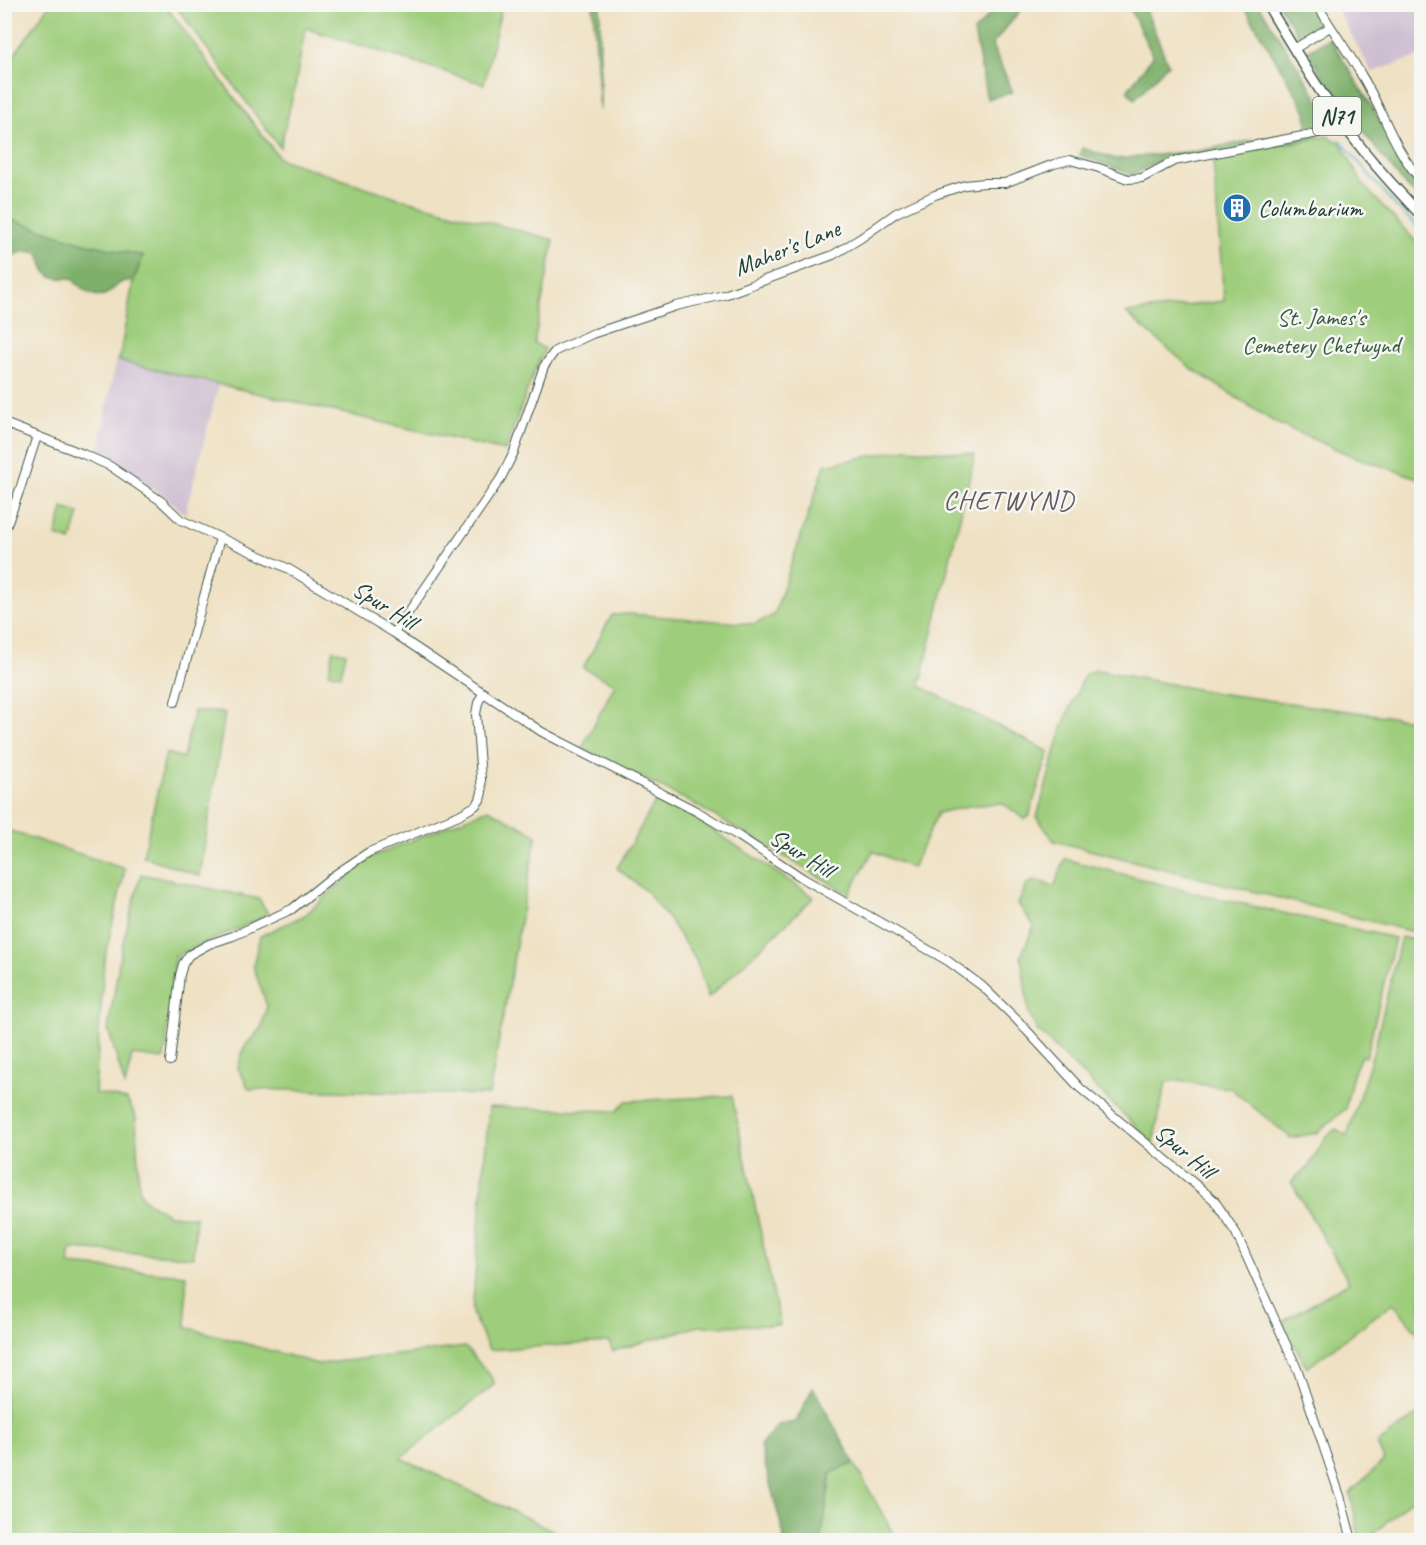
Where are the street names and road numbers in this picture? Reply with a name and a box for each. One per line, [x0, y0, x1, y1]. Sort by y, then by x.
road number: N71 [1313, 97, 1361, 135]
street label: Maher's Lane [730, 212, 846, 283]
street label: Spur Hill [347, 574, 426, 638]
street label: Spur Hill [764, 822, 843, 886]
street label: Spur Hill [1149, 1117, 1224, 1188]

